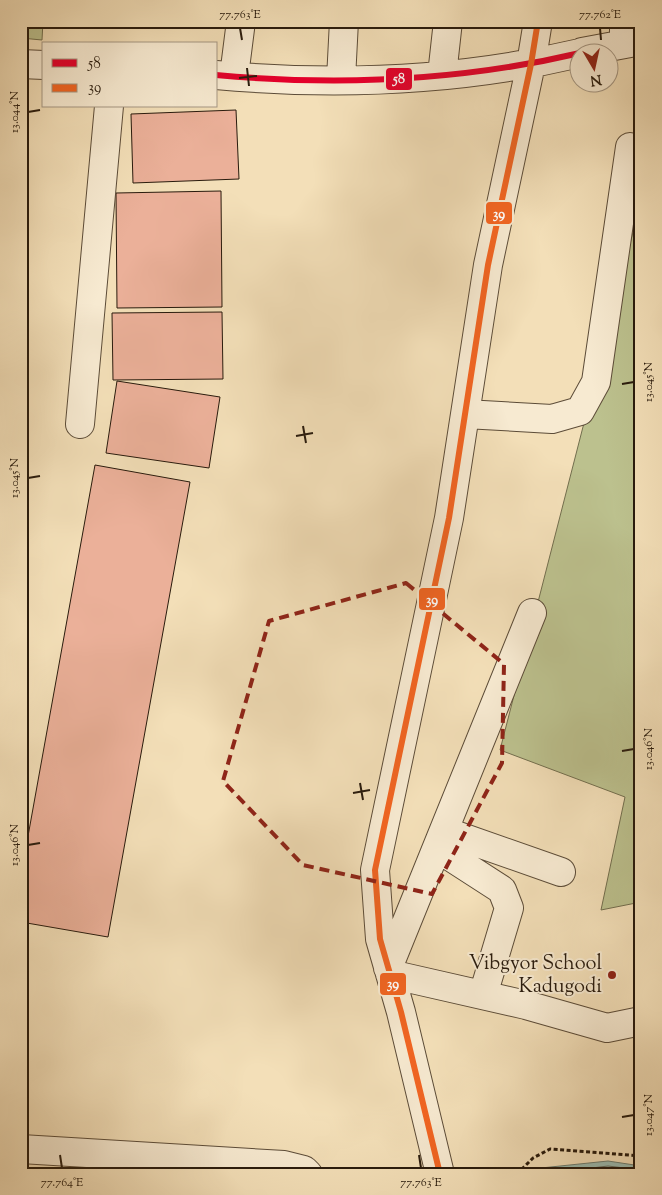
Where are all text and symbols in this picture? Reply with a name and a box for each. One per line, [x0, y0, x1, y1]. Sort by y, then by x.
text: 77.763°E [219, 6, 262, 24]
text: 77.762°E [579, 6, 622, 24]
legend [42, 42, 218, 108]
north arrow [570, 42, 620, 92]
text: 58 [87, 54, 101, 75]
line badge: 58 [385, 67, 413, 91]
text: N [589, 68, 603, 90]
text: 58 [392, 70, 405, 90]
text: 39 [88, 78, 101, 99]
text: 13.044°N [6, 91, 24, 133]
line badge: 39 [485, 201, 513, 225]
text: 39 [493, 205, 505, 225]
text: 13.045°N [640, 361, 658, 402]
text: 13.045°N [6, 457, 24, 498]
line badge: 39 [418, 587, 446, 611]
text: 39 [426, 591, 438, 611]
text: 13.046°N [640, 728, 658, 770]
text: 13.046°N [6, 824, 24, 866]
place label: Vibgyor School Kadugodi [469, 950, 602, 1002]
marker: Vibgyor School Kadugodi [606, 969, 618, 981]
line badge: 39 [379, 972, 407, 996]
text: 39 [387, 975, 399, 995]
text: 13.047°N [640, 1094, 658, 1136]
text: 77.764°E [41, 1174, 84, 1192]
text: 77.763°E [400, 1174, 443, 1192]

